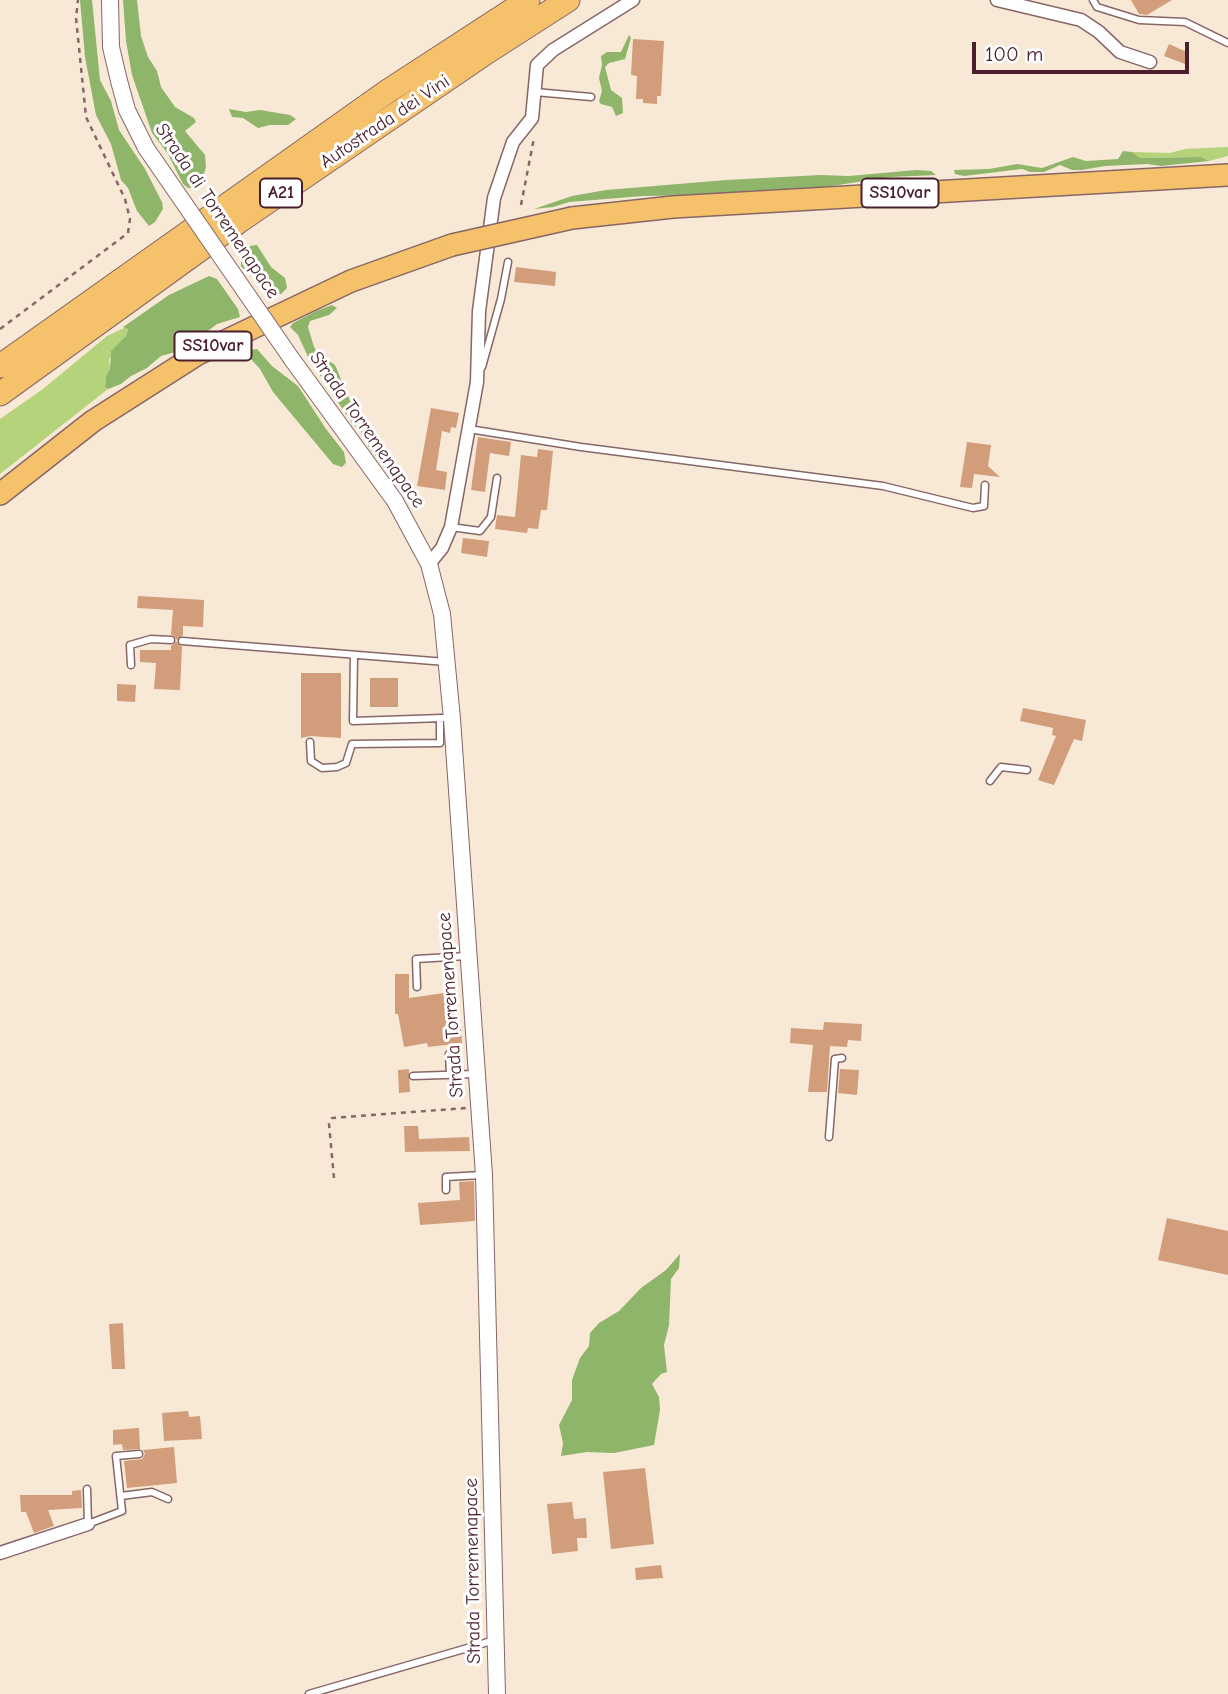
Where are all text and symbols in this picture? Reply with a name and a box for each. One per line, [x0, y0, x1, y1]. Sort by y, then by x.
scale bar [976, 28, 1193, 72]
text: 100 m [985, 42, 1043, 66]
street label: Autostrada dei Vini [316, 70, 454, 174]
street label: Strada di Torremenapace [150, 119, 284, 303]
road number: A21 [260, 178, 302, 208]
road number: SS10var [862, 178, 939, 208]
road number: SS10var [174, 332, 252, 360]
street label: Strada Torremenapace [304, 347, 430, 513]
street label: Strada Torremenapace [433, 912, 469, 1098]
street label: Strada Torremenapace [460, 1478, 486, 1664]

